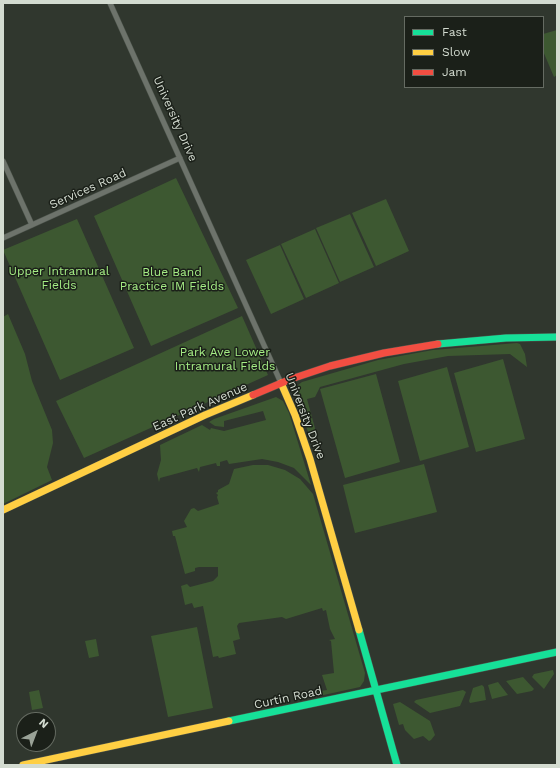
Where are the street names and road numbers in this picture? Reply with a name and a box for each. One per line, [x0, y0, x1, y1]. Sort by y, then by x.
street label: University Drive [150, 74, 200, 164]
street label: Services Road [47, 166, 129, 212]
street label: University Drive [282, 371, 328, 461]
street label: East Park Avenue [150, 380, 250, 434]
street label: Curtin Road [253, 684, 323, 712]

